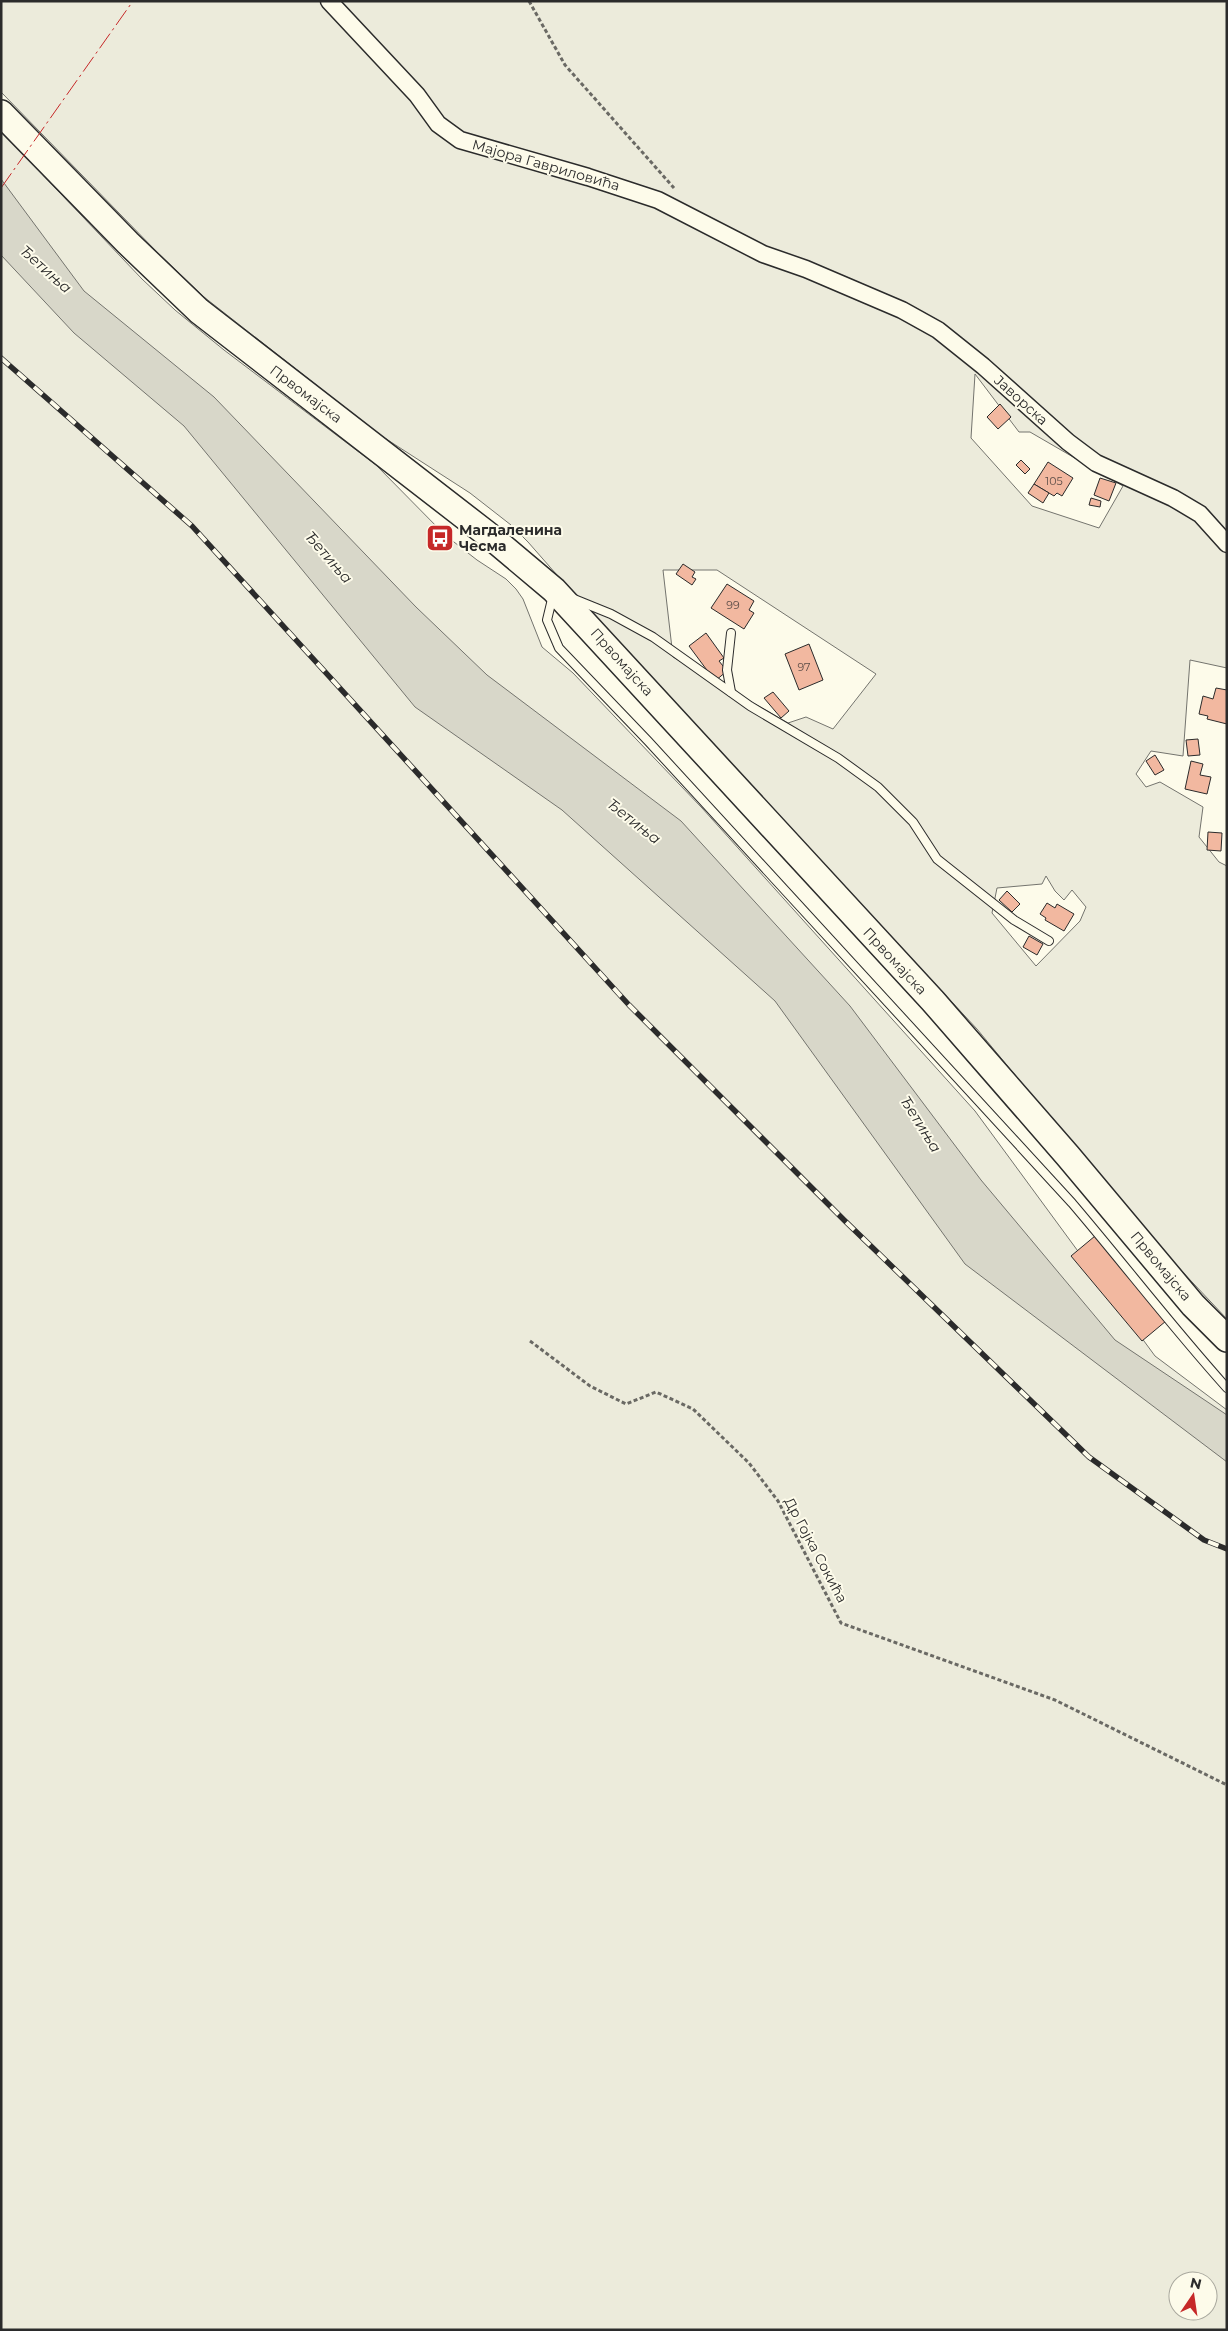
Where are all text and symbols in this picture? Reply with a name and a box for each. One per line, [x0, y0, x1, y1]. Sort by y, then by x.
street label: Мајора Гавриловића [470, 135, 622, 195]
water label: Ђетиња [16, 241, 76, 297]
street label: Првомајска [266, 361, 346, 427]
street label: Јаворска [990, 371, 1052, 429]
house number: 105 [1045, 474, 1063, 488]
place label: Магдаленина Чесма [459, 521, 562, 555]
bus stop icon: Магдаленина Чесма [425, 523, 455, 553]
water label: Ђетиња [301, 527, 357, 587]
house number: 99 [726, 598, 740, 612]
street label: Првомајска [587, 624, 657, 700]
house number: 97 [797, 660, 811, 674]
water label: Ђетиња [603, 794, 665, 848]
street label: Првомајска [859, 924, 931, 998]
water label: Ђетиња [896, 1092, 946, 1156]
street label: Првомајска [1127, 1227, 1195, 1305]
street label: Др Гојка Сокића [781, 1494, 851, 1606]
north arrow [1168, 2271, 1218, 2321]
text: N [1188, 2273, 1203, 2293]

